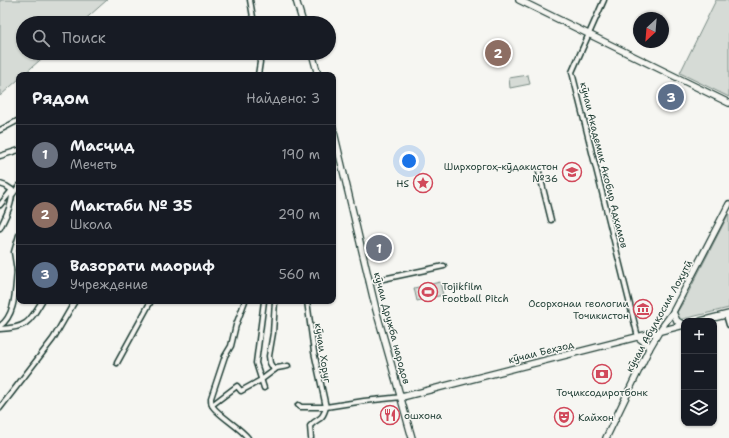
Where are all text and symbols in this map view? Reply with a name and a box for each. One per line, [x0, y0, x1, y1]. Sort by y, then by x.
north arrow [633, 12, 669, 48]
search box [16, 16, 336, 60]
icon: search [30, 27, 52, 49]
text: Поиск [62, 28, 106, 48]
pin: 2 [485, 38, 511, 68]
street label: кӯчаи Академик Акобир Адҳамов [577, 81, 631, 249]
pin: 3 [658, 82, 684, 112]
text: Рядом [32, 87, 89, 109]
text: Найдено: 3 [246, 90, 320, 107]
text: Масҷид [70, 136, 134, 156]
text: 1 [42, 146, 48, 163]
text: 190 m [281, 146, 320, 163]
your location [399, 151, 419, 171]
text: Мечеть [70, 156, 117, 173]
place label: Ширхоргоҳ-кӯдакистон №36 [444, 160, 558, 185]
school or university icon: Ширхоргоҳ-кӯдакистон №36 [561, 161, 583, 183]
place icon: HS [412, 172, 434, 194]
place label: HS [396, 177, 409, 190]
text: Мактаби № 35 [70, 196, 192, 216]
text: 2 [40, 206, 50, 223]
text: 290 m [278, 206, 320, 223]
text: Школа [70, 216, 112, 233]
pin: 1 [366, 233, 392, 263]
text: Вазорати маориф [70, 256, 215, 276]
street label: кӯчаи Абулқосим Лоҳутӣ [623, 257, 696, 374]
text: 3 [40, 266, 50, 283]
text: 560 m [279, 266, 320, 283]
street label: кӯчаи Дружба народов [371, 271, 413, 385]
text: Учреждение [70, 276, 148, 293]
place label: Tojikfilm Football Pitch [442, 280, 509, 305]
sports icon: Tojikfilm Football Pitch [417, 281, 439, 303]
place label: Осорхонаи геологии Точикистон [528, 297, 629, 322]
museum icon: Осорхонаи геологии Точикистон [632, 298, 654, 320]
map controls [681, 318, 717, 426]
button: + [681, 318, 717, 354]
street label: кӯчаи Хоруг [312, 322, 334, 384]
street label: кӯчаи Беҳзод [507, 337, 576, 366]
button: − [681, 354, 717, 390]
bank icon: Тоҷиксодиротбонк [591, 363, 613, 385]
place label: Тоҷиксодиротбонк [556, 386, 648, 399]
button: layers [681, 390, 717, 426]
restaurant icon: ошхона [379, 404, 401, 426]
theatre icon: Кайхон [553, 406, 575, 428]
place label: ошхона [404, 409, 443, 422]
place label: Кайхон [578, 411, 614, 424]

